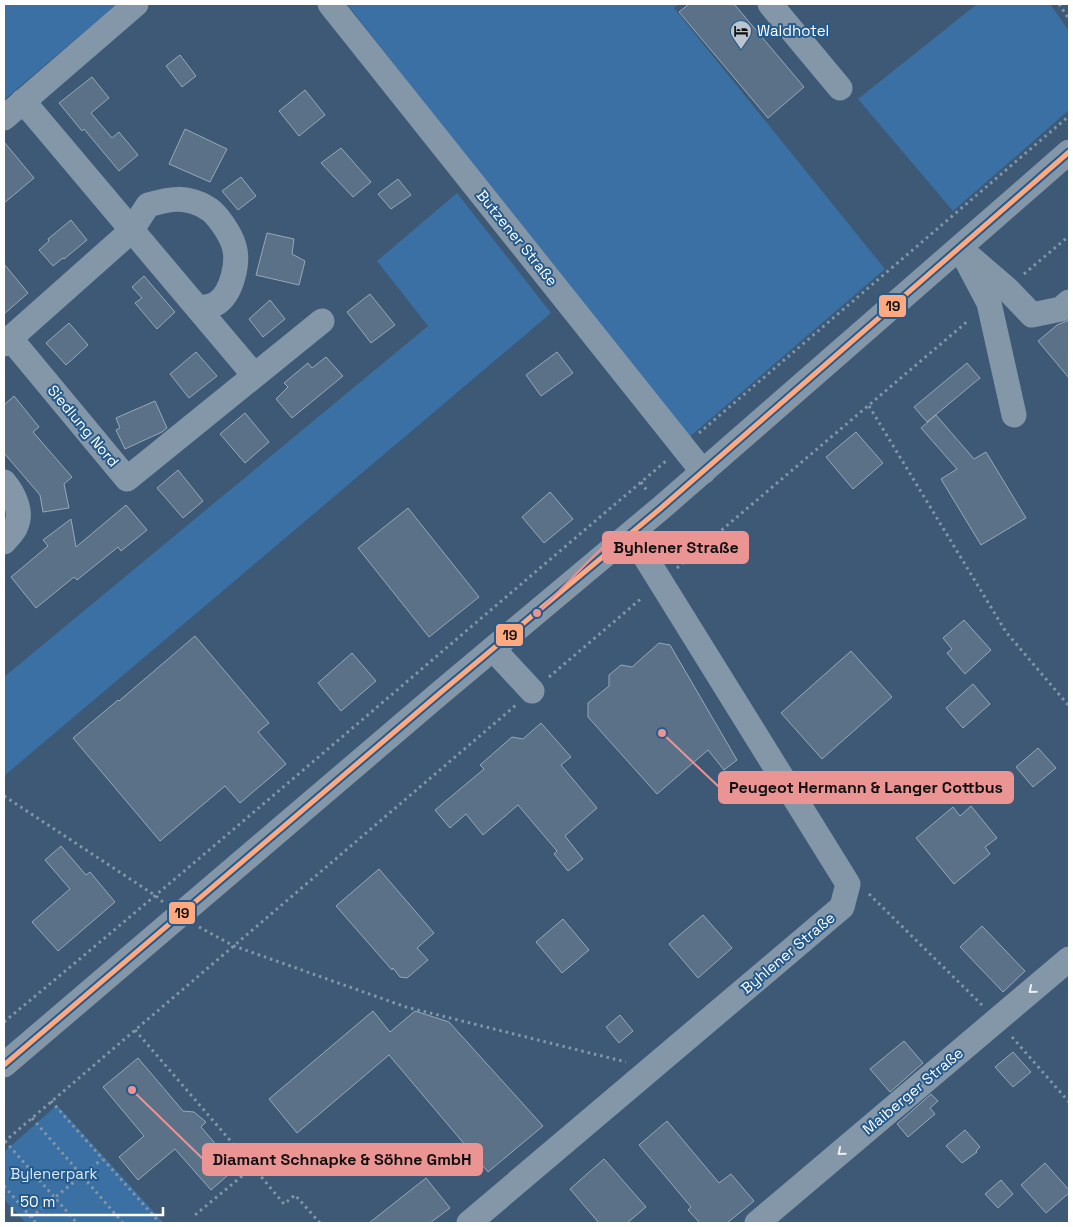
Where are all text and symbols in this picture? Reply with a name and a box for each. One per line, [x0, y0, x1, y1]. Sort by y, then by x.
hotel icon: Waldhotel [729, 19, 753, 50]
place label: Waldhotel [757, 21, 829, 40]
street label: Butzener Straße [473, 186, 562, 290]
line badge: 19 [878, 294, 907, 318]
text: 19 [886, 297, 900, 315]
street label: Siedlung Nord [44, 381, 123, 471]
callout: Byhlener Straße [603, 532, 748, 563]
text: Byhlener Straße [613, 537, 739, 558]
line badge: 19 [495, 623, 524, 647]
text: 19 [503, 626, 517, 644]
callout: Peugeot Hermann & Langer Cottbus [719, 772, 1013, 803]
text: Peugeot Hermann & Langer Cottbus [729, 777, 1003, 798]
line badge: 19 [168, 901, 196, 925]
text: 19 [175, 904, 189, 922]
street label: Byhlener Straße [737, 908, 839, 997]
one-way arrow [1028, 985, 1037, 994]
street label: Maiberger Straße [858, 1043, 967, 1138]
callout: Diamant Schnapke & Söhne GmbH [203, 1144, 482, 1175]
one-way arrow [838, 1146, 847, 1154]
text: Diamant Schnapke & Söhne GmbH [212, 1149, 472, 1170]
park label: Bylenerpark [10, 1164, 98, 1183]
scale bar [12, 1184, 164, 1216]
text: 50 m [20, 1192, 55, 1211]

